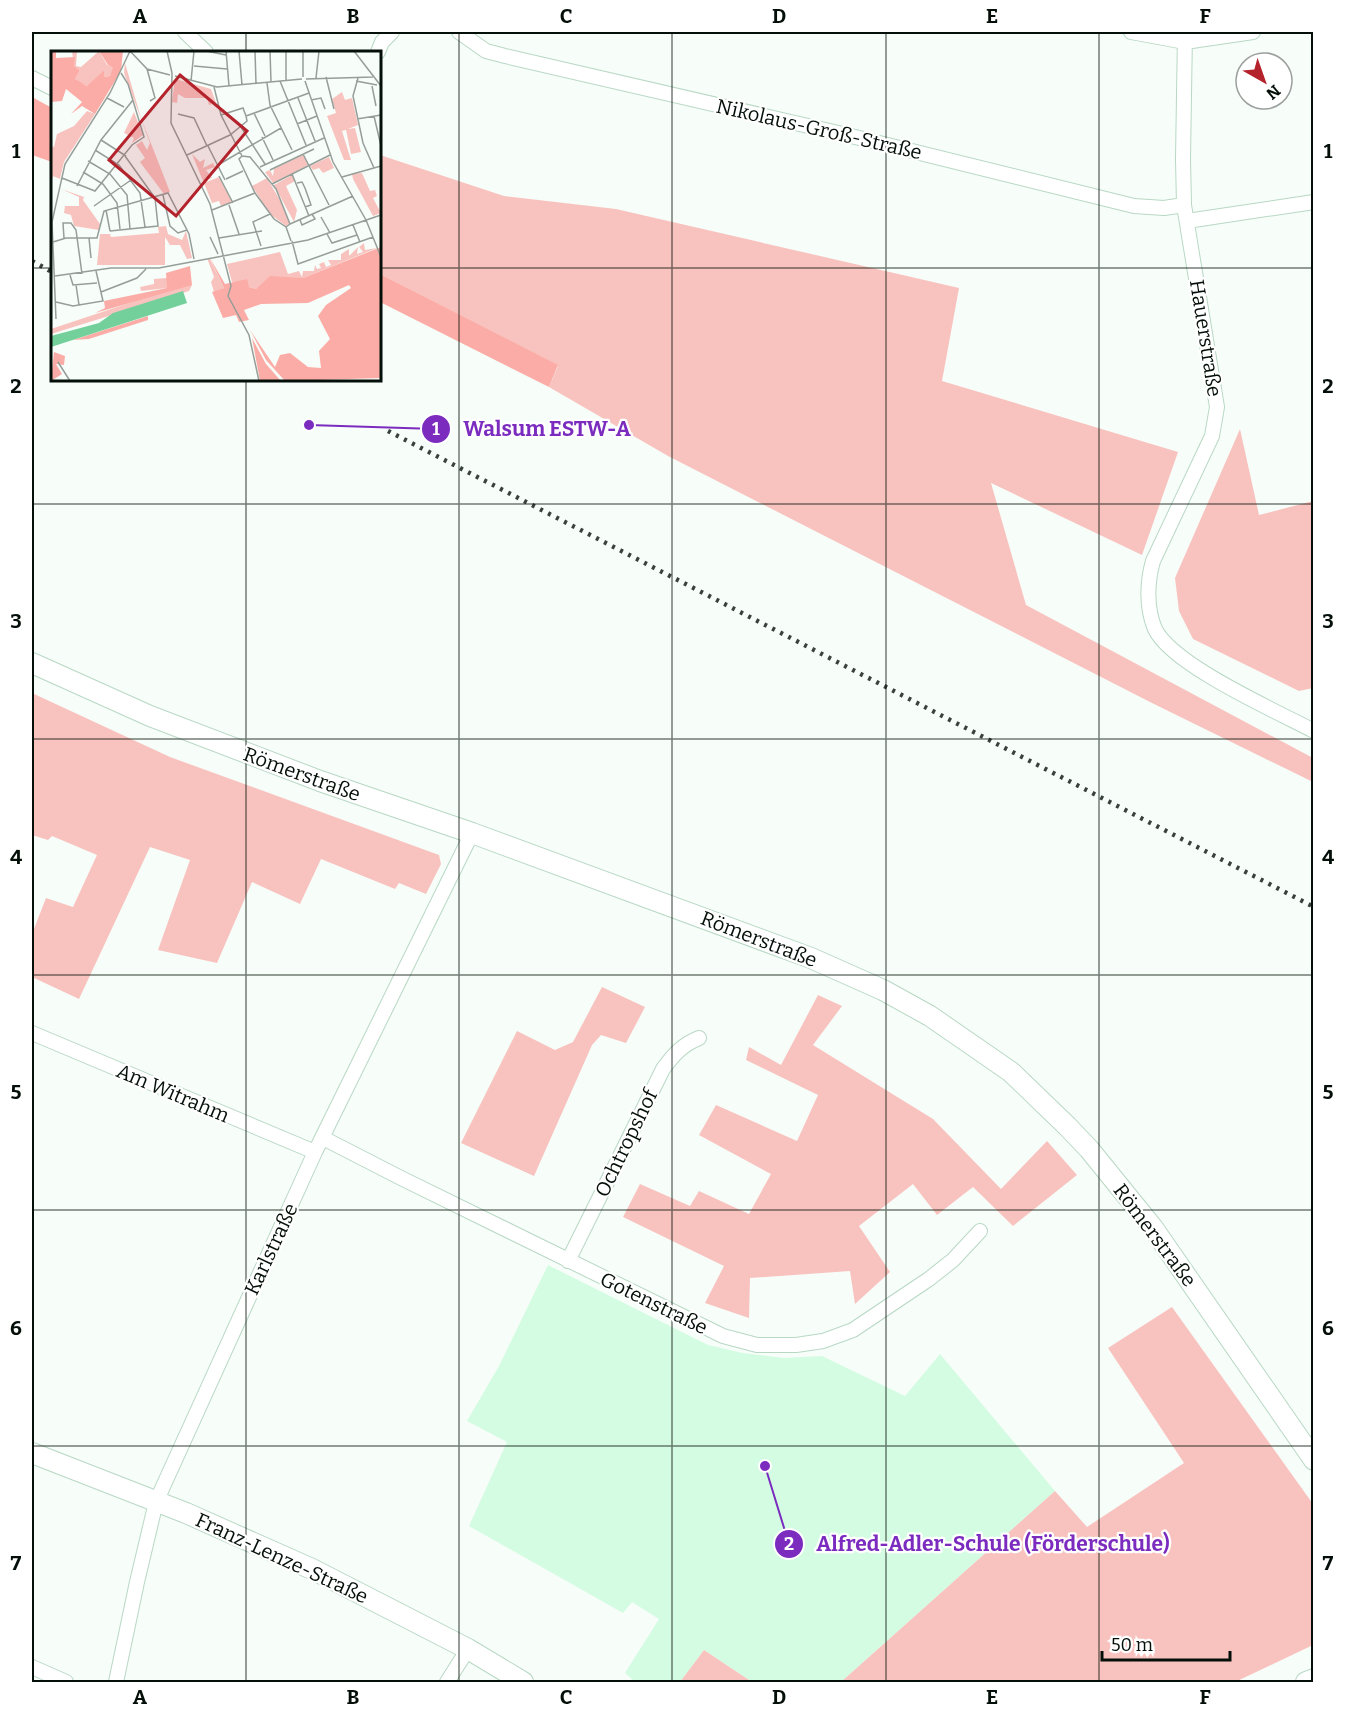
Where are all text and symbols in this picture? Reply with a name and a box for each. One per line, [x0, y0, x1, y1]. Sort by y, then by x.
text: A [133, 4, 148, 28]
text: B [347, 4, 360, 28]
text: C [560, 4, 572, 28]
text: D [772, 4, 786, 28]
text: E [986, 4, 998, 28]
text: F [1199, 4, 1211, 28]
inset map [51, 51, 381, 381]
north arrow [1234, 51, 1294, 111]
text: N [1262, 81, 1284, 103]
street label: Nikolaus-Groß-Straße [714, 94, 924, 164]
text: 1 [12, 139, 21, 163]
text: 1 [1324, 139, 1333, 163]
street label: Hauerstraße [1185, 278, 1227, 398]
text: 2 [10, 374, 22, 398]
text: 2 [1322, 374, 1334, 398]
callout: Walsum ESTW-A [421, 410, 642, 449]
text: Walsum ESTW-A [463, 416, 631, 442]
text: 1 [432, 418, 440, 440]
text: 3 [10, 609, 22, 633]
text: 3 [1322, 609, 1334, 633]
street label: Römerstraße [240, 742, 364, 806]
text: 4 [10, 845, 22, 869]
text: 4 [1322, 845, 1334, 869]
street label: Römerstraße [698, 906, 820, 972]
street label: Am Witrahm [113, 1058, 233, 1128]
text: 5 [11, 1080, 22, 1104]
text: 5 [1323, 1080, 1334, 1104]
street label: Ochtropshof [590, 1084, 663, 1201]
street label: Römerstraße [1109, 1179, 1201, 1291]
street label: Karlstraße [239, 1199, 303, 1299]
street label: Gotenstraße [596, 1267, 712, 1339]
text: 6 [10, 1316, 22, 1340]
text: 6 [1322, 1316, 1334, 1340]
street label: Franz-Lenze-Straße [192, 1508, 372, 1608]
callout: Alfred-Adler-Schule (Förderschule) [774, 1524, 1182, 1563]
text: Alfred-Adler-Schule (Förderschule) [816, 1531, 1170, 1557]
text: 2 [784, 1533, 794, 1555]
text: 7 [11, 1551, 22, 1575]
text: 7 [1323, 1551, 1334, 1575]
scale bar [1102, 1624, 1230, 1662]
text: 50 m [1111, 1634, 1153, 1656]
text: A [133, 1685, 148, 1709]
text: B [347, 1685, 360, 1709]
text: C [560, 1685, 572, 1709]
text: D [772, 1685, 786, 1709]
text: E [986, 1685, 998, 1709]
text: F [1199, 1685, 1211, 1709]

